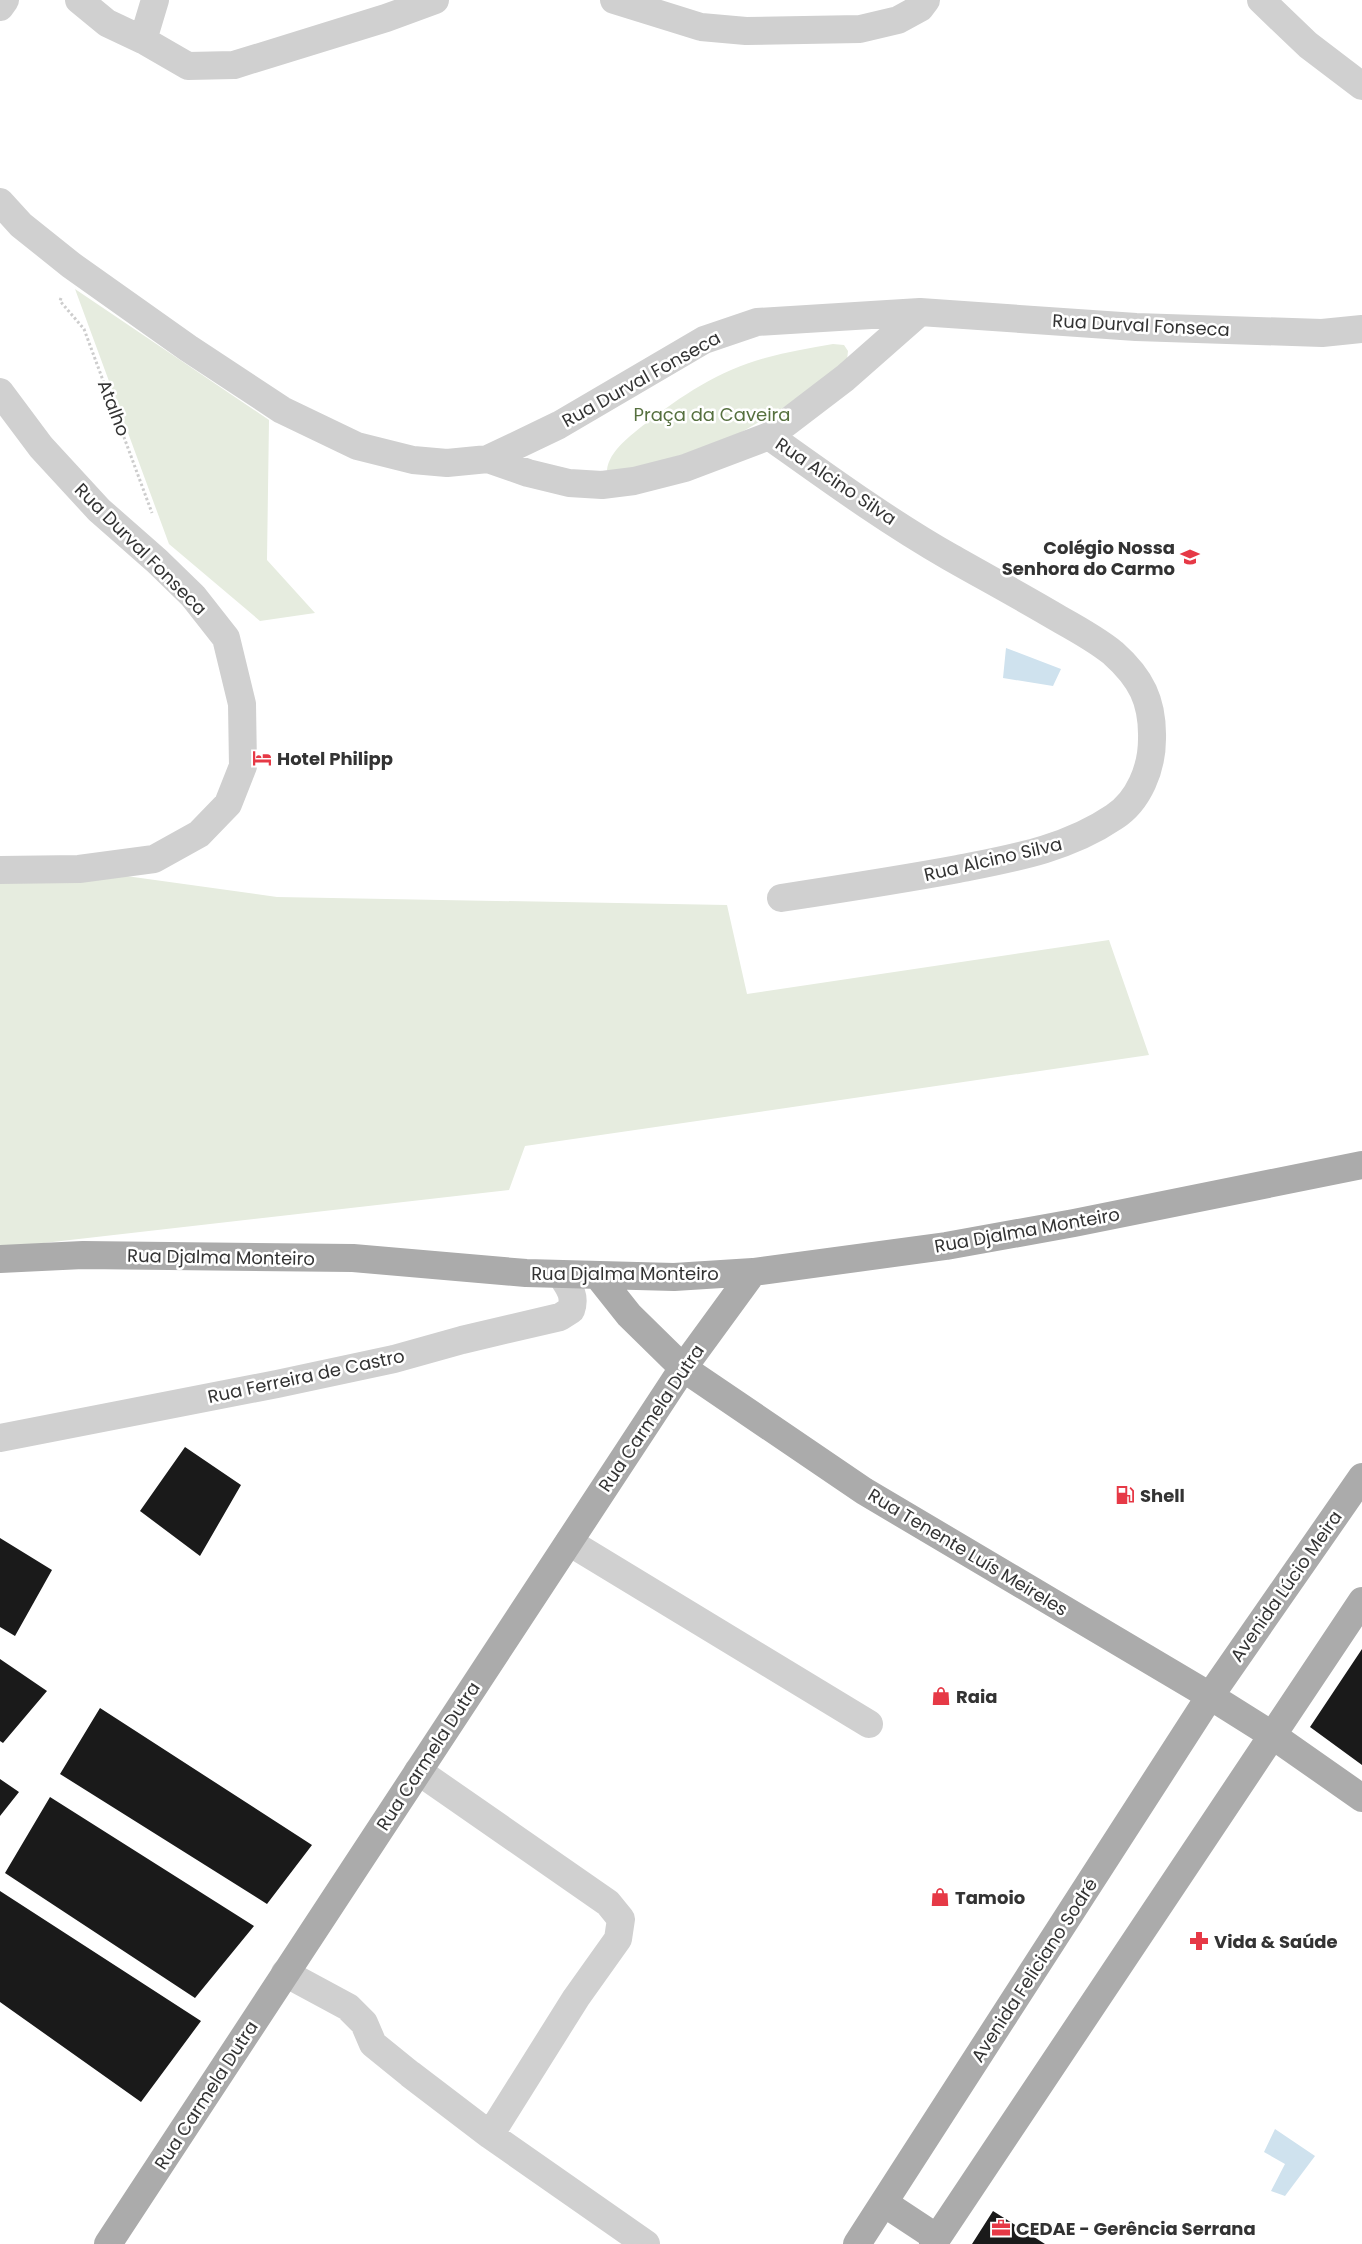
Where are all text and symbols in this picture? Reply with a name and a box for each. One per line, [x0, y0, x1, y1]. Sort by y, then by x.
street label: Rua Durval Fonseca [1052, 308, 1230, 342]
street label: Rua Durval Fonseca [557, 325, 725, 433]
street label: Atalho [92, 376, 136, 440]
park label: Praça da Caveira [634, 402, 790, 427]
street label: Rua Alcino Silva [771, 431, 901, 531]
street label: Rua Durval Fonseca [69, 477, 213, 621]
place label: Colégio Nossa Senhora do Carmo [1002, 535, 1175, 581]
school or university icon: Colégio Nossa Senhora do Carmo [1179, 546, 1201, 568]
place label: Hotel Philipp [277, 746, 393, 771]
hotel icon: Hotel Philipp [251, 747, 273, 769]
street label: Rua Alcino Silva [922, 831, 1064, 887]
street label: Rua Djalma Monteiro [932, 1201, 1122, 1259]
street label: Rua Djalma Monteiro [127, 1243, 315, 1271]
street label: Rua Djalma Monteiro [531, 1261, 719, 1286]
street label: Rua Carmela Dutra [592, 1339, 710, 1497]
street label: Rua Ferreira de Castro [205, 1343, 407, 1409]
street label: Rua Tenente Luís Meireles [863, 1482, 1073, 1622]
place label: Shell [1140, 1483, 1185, 1508]
fuel station icon: Shell [1114, 1484, 1136, 1506]
street label: Avenida Lúcio Meira [1224, 1505, 1348, 1667]
street label: Rua Carmela Dutra [370, 1677, 486, 1835]
place label: Raia [956, 1684, 998, 1709]
shop icon: Raia [930, 1685, 952, 1707]
street label: Avenida Feliciano Sodré [965, 1873, 1103, 2067]
place label: Tamoio [955, 1885, 1025, 1910]
shop icon: Tamoio [929, 1886, 951, 1908]
place label: Vida & Saúde [1214, 1929, 1338, 1954]
pharmacy icon: Vida & Saúde [1188, 1930, 1210, 1952]
street label: Rua Carmela Dutra [148, 2016, 264, 2174]
place label: CEDAE - Gerência Serrana [1016, 2216, 1256, 2241]
office icon: CEDAE - Gerência Serrana [990, 2217, 1012, 2239]

